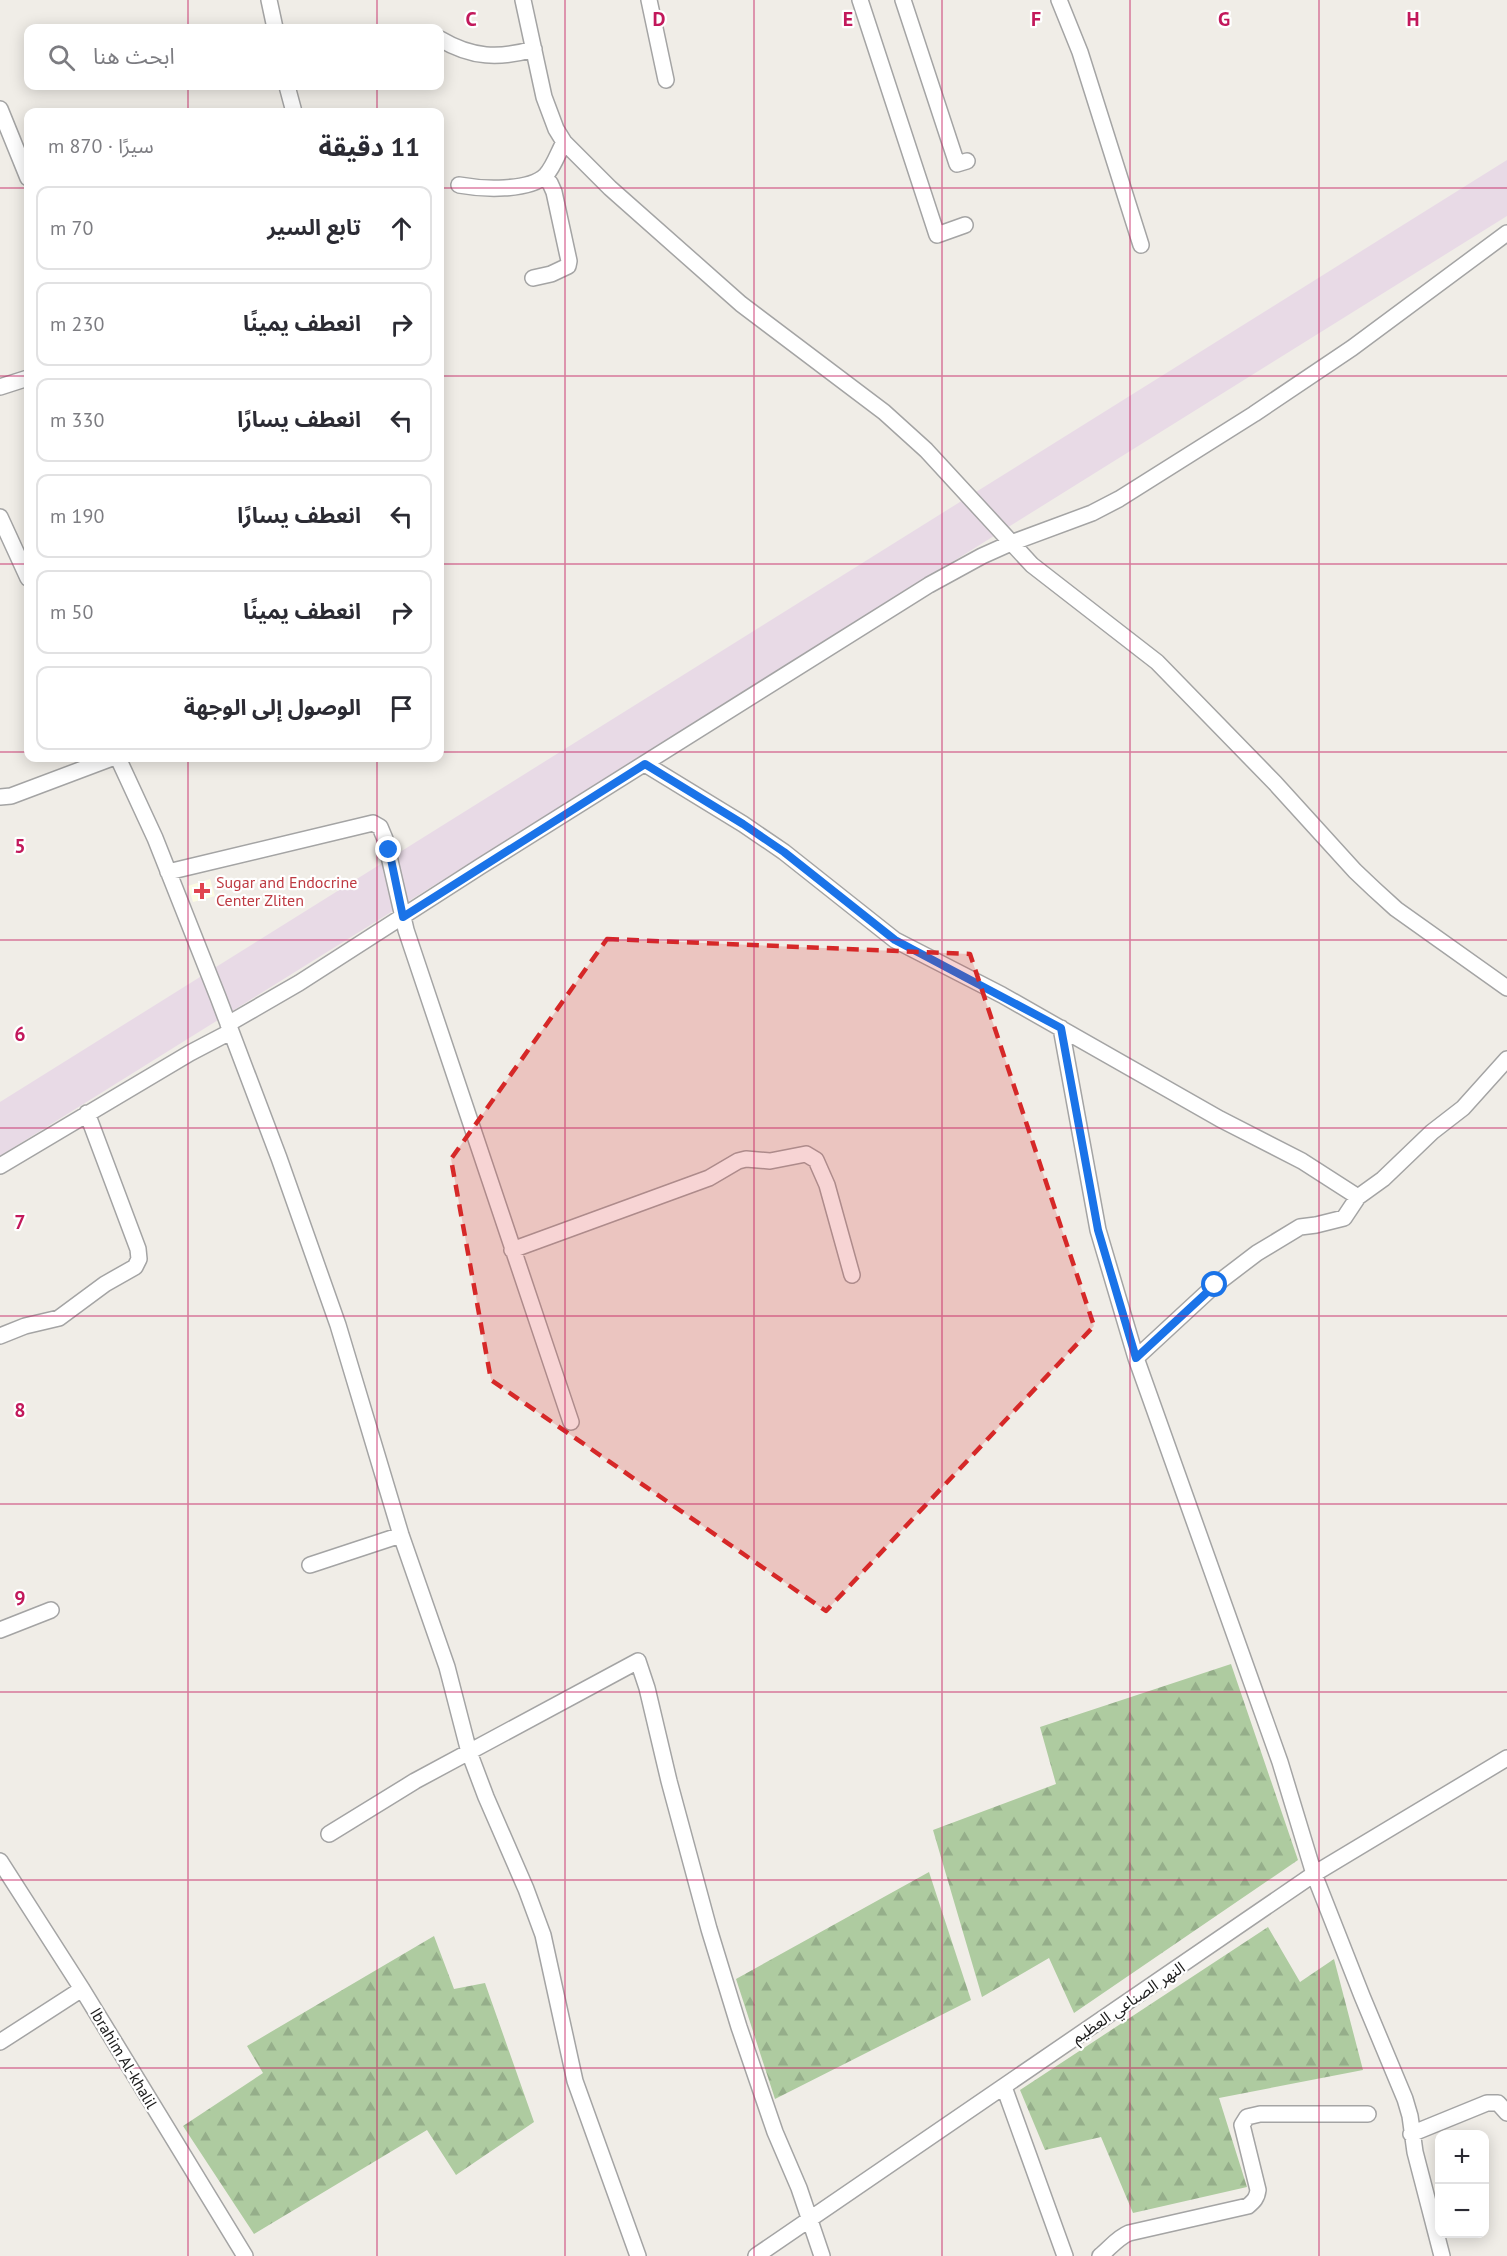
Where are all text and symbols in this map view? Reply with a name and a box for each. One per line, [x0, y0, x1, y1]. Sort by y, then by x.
text: C [465, 6, 477, 32]
text: D [653, 6, 666, 32]
text: E [843, 6, 853, 32]
text: F [1031, 6, 1041, 32]
text: G [1218, 6, 1230, 32]
text: H [1406, 6, 1420, 32]
search box [24, 24, 444, 90]
icon: search [45, 41, 78, 74]
text: ابحث هنا [93, 42, 175, 70]
text: 11 دقيقة [319, 130, 420, 163]
text: سيرًا · 870 m [48, 133, 154, 159]
icon: ahead [385, 212, 418, 245]
text: تابع السير [267, 213, 361, 241]
text: 70 m [50, 215, 93, 241]
icon: right [385, 308, 418, 341]
text: انعطف يمينًا [243, 309, 361, 337]
text: 230 m [50, 311, 104, 337]
icon: left [385, 404, 418, 437]
text: انعطف يسارًا [237, 405, 361, 433]
text: 330 m [50, 407, 104, 433]
icon: left [385, 500, 418, 533]
text: انعطف يسارًا [237, 501, 361, 529]
text: 190 m [50, 503, 104, 529]
icon: right [385, 596, 418, 629]
text: انعطف يمينًا [243, 597, 361, 625]
text: 50 m [50, 599, 93, 625]
icon: arrive [385, 692, 418, 725]
text: الوصول إلى الوجهة [184, 693, 361, 721]
text: 5 [14, 833, 26, 859]
route end [375, 836, 401, 862]
place label: Sugar and Endocrine Center Zliten [216, 872, 357, 910]
marker: Sugar and Endocrine Center Zliten [193, 882, 211, 900]
text: 6 [14, 1021, 26, 1047]
text: 7 [14, 1209, 26, 1235]
route start [1201, 1271, 1227, 1297]
text: 8 [14, 1397, 26, 1423]
text: 9 [14, 1585, 26, 1611]
street label: النهر الصناعي العظيم [1068, 1957, 1190, 2050]
street label: Ibrahim Al-khalil [86, 2004, 162, 2112]
map controls [1435, 2130, 1489, 2238]
button: + [1435, 2130, 1489, 2184]
button: − [1435, 2184, 1489, 2238]

